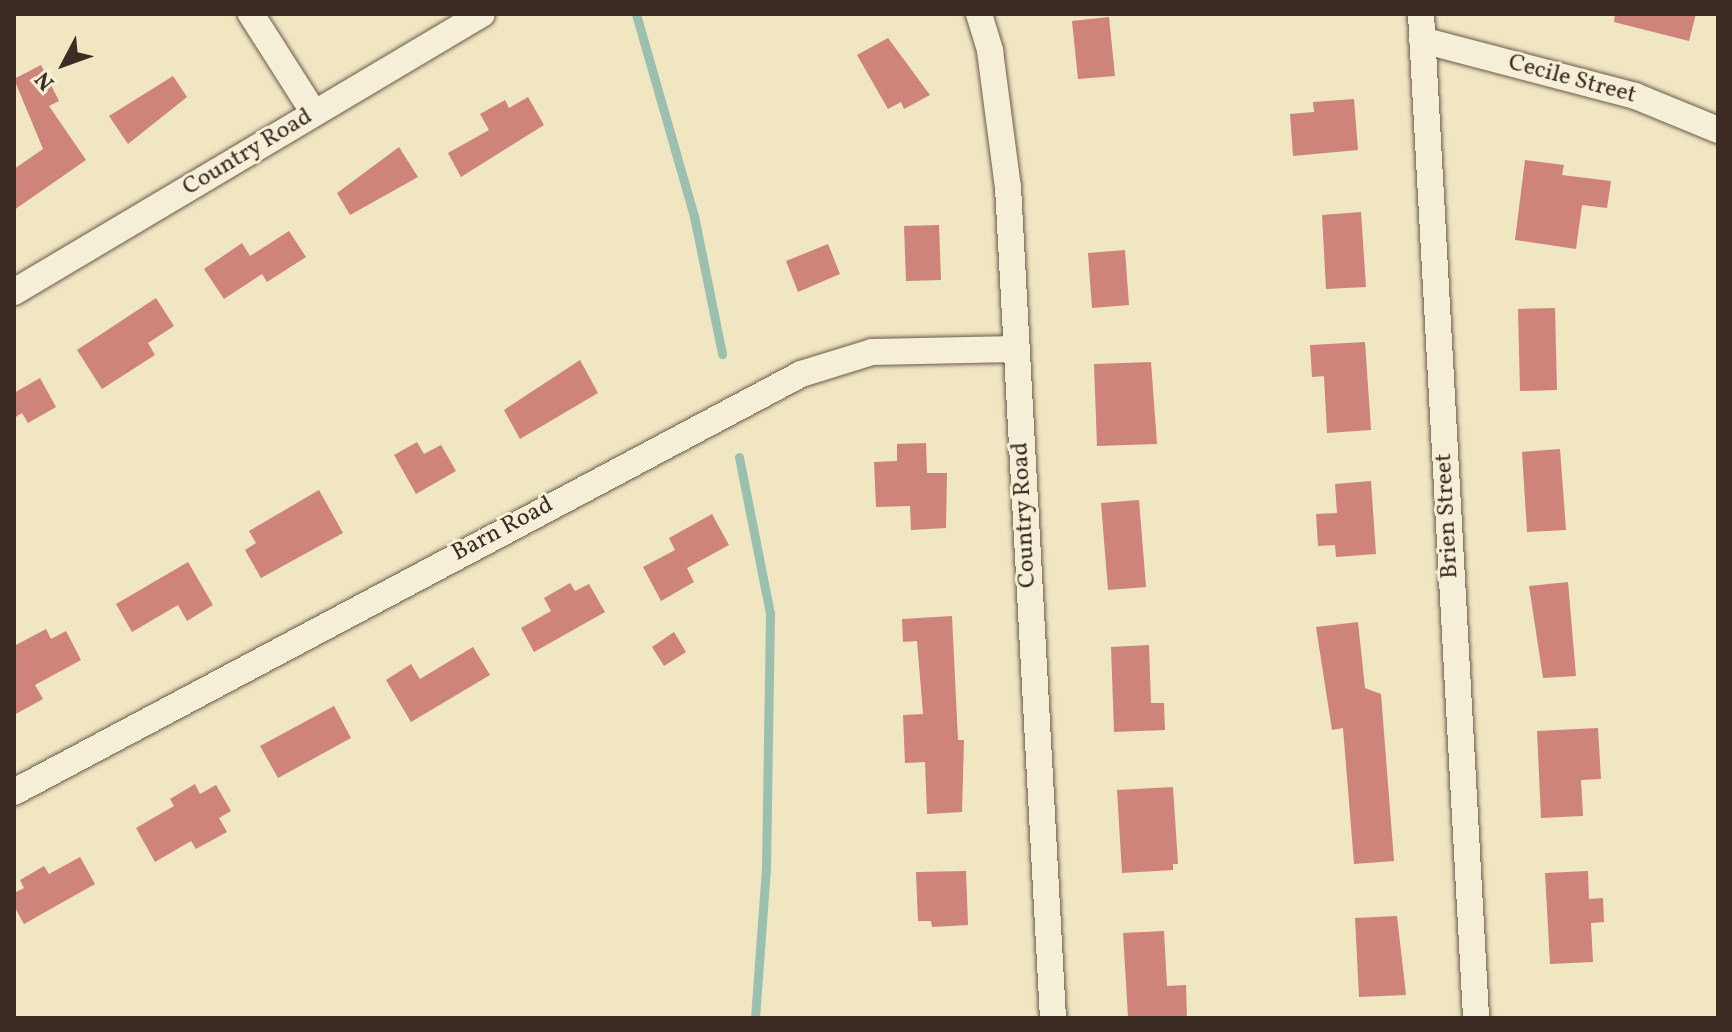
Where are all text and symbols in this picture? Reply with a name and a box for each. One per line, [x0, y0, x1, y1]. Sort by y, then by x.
north arrow [24, 24, 104, 104]
street label: Cecile Street [1505, 49, 1639, 111]
text: N [29, 64, 62, 96]
street label: Country Road [178, 103, 318, 203]
street label: Country Road [1007, 441, 1043, 589]
street label: Brien Street [1430, 453, 1466, 579]
street label: Barn Road [448, 491, 558, 569]

